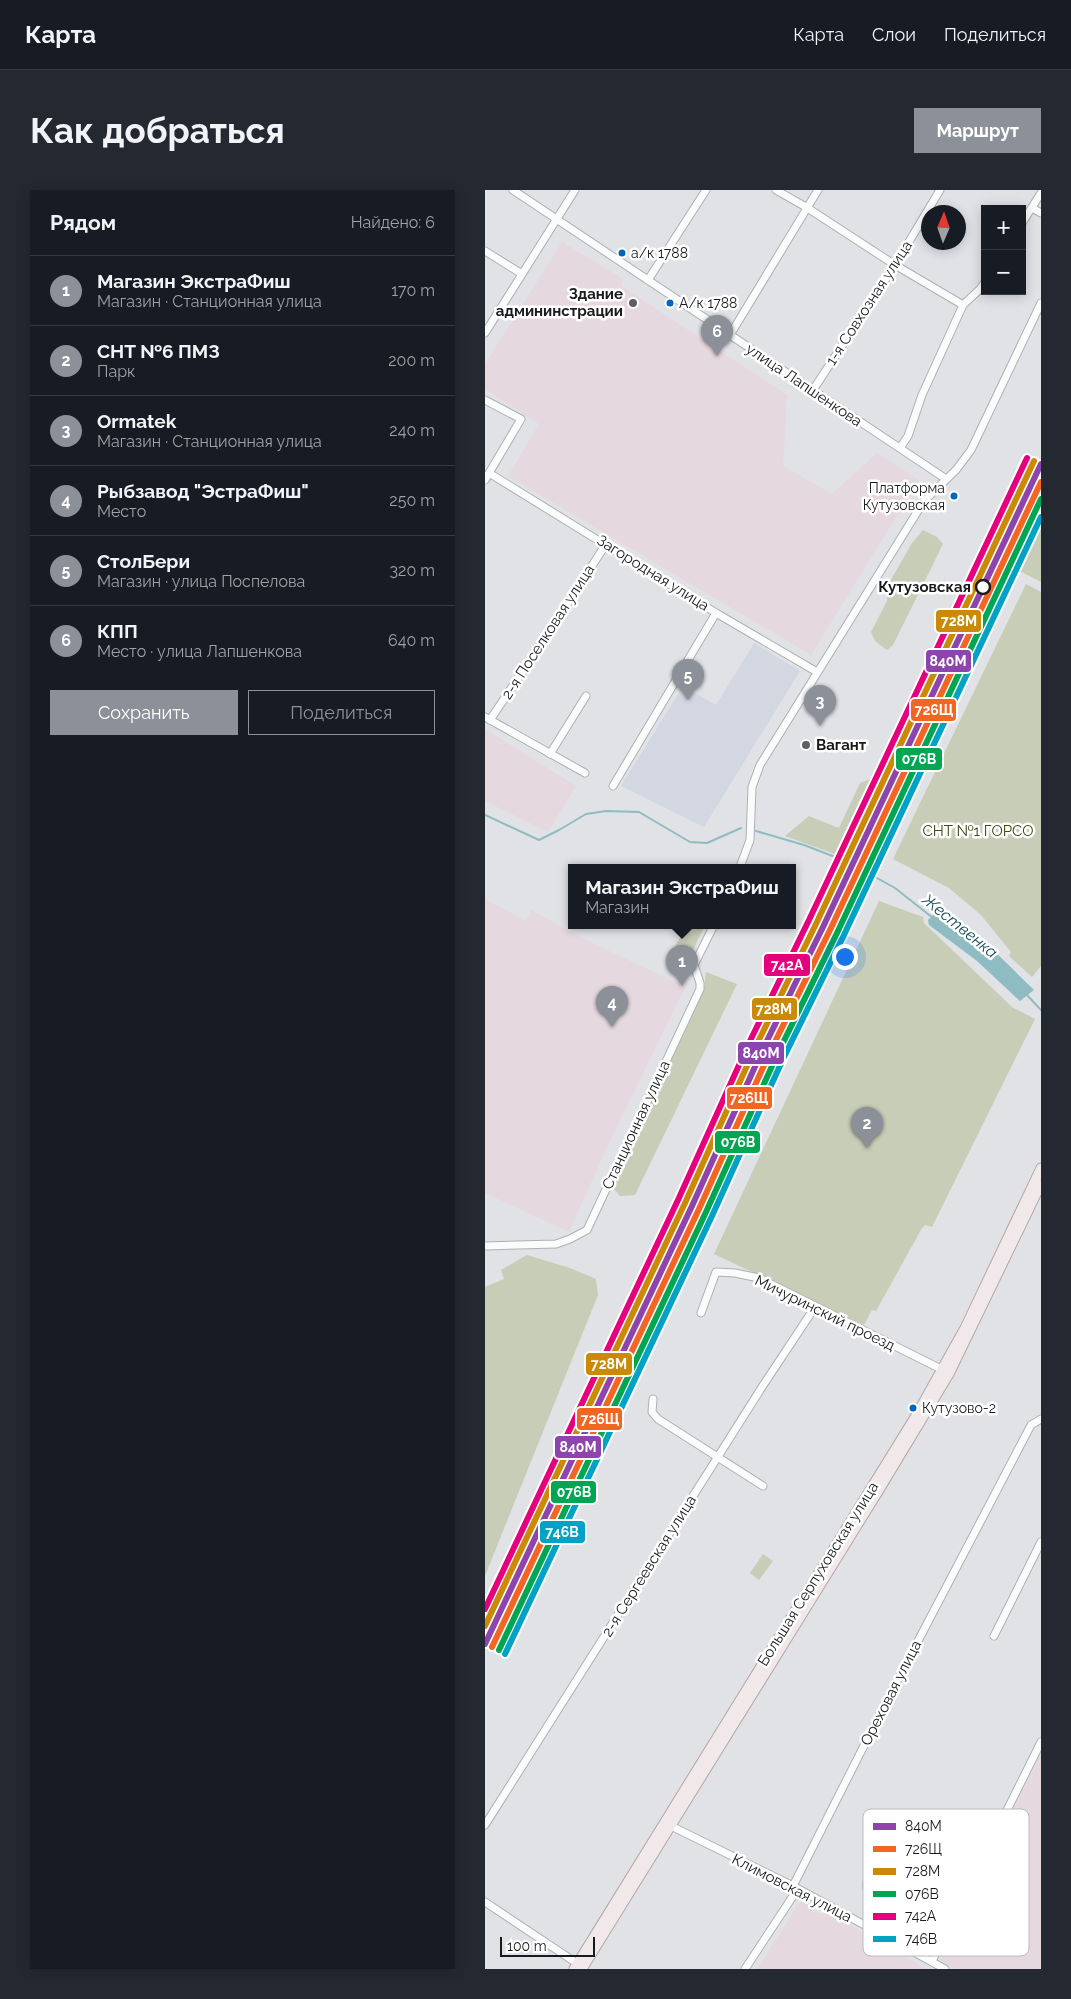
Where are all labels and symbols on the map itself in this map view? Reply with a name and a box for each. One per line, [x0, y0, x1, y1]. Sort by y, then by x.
north arrow [921, 205, 966, 250]
street label: 1-я Совхозная улица [822, 237, 916, 369]
place label: a/к 1788 [631, 245, 688, 261]
marker: a/к 1788 [617, 248, 627, 258]
place label: Здание админинстрации [496, 285, 623, 320]
place label: А/к 1788 [679, 295, 737, 311]
marker: Здание админинстрации [627, 297, 639, 309]
marker: А/к 1788 [665, 298, 675, 308]
pin: 6 [701, 315, 733, 356]
street label: улица Лапшенкова [743, 340, 865, 430]
place label: Платформа Кутузовская [863, 480, 945, 513]
marker: Платформа Кутузовская [949, 491, 959, 501]
street label: Загородная улица [594, 531, 712, 615]
street label: 2-я Поселковая улица [498, 561, 598, 703]
place label: Кутузовская [878, 578, 971, 596]
marker: Кутузовская [975, 579, 991, 595]
line badge: 728М [935, 609, 982, 633]
text: 728М [941, 613, 977, 629]
line badge: 840М [925, 649, 972, 673]
text: 840М [929, 653, 967, 669]
pin: 5 [672, 659, 704, 700]
pin: 3 [804, 685, 836, 726]
line badge: 726Щ [910, 698, 957, 722]
text: 726Щ [915, 702, 954, 718]
place label: Вагант [816, 736, 867, 754]
marker: Вагант [800, 739, 812, 751]
line badge: 076В [895, 747, 943, 771]
text: 076В [902, 751, 937, 767]
park label: СНТ №1 ГОРСО [922, 822, 1034, 840]
water label: Жественка [918, 889, 1002, 962]
your location [832, 944, 858, 970]
pin: 1 [666, 945, 698, 986]
line badge: 742А [763, 953, 811, 977]
text: 742А [771, 957, 804, 973]
pin: 4 [596, 986, 628, 1027]
line badge: 728М [751, 997, 798, 1021]
text: 728М [756, 1001, 792, 1017]
line badge: 840М [737, 1041, 785, 1065]
text: 840М [742, 1045, 780, 1061]
street label: Станционная улица [598, 1058, 674, 1192]
line badge: 726Щ [726, 1086, 773, 1110]
text: 726Щ [730, 1090, 769, 1106]
pin: 2 [851, 1107, 883, 1148]
line badge: 076В [714, 1130, 761, 1154]
text: 076В [721, 1134, 756, 1150]
street label: Мичуринский проезд [752, 1271, 898, 1355]
line badge: 728М [585, 1352, 633, 1376]
text: 728М [591, 1356, 627, 1372]
place label: Кутузово-2 [922, 1400, 996, 1416]
marker: Кутузово-2 [908, 1403, 918, 1413]
line badge: 726Щ [576, 1407, 623, 1431]
text: 726Щ [581, 1411, 620, 1427]
line badge: 840М [554, 1435, 602, 1459]
text: 840М [559, 1439, 597, 1455]
street label: Большая Серпуховская улица [754, 1479, 882, 1669]
line badge: 076В [550, 1480, 597, 1504]
text: 076В [557, 1484, 592, 1500]
street label: 2-я Сергеевская улица [598, 1492, 700, 1640]
line badge: 746В [539, 1520, 586, 1544]
text: 746В [545, 1524, 579, 1540]
street label: Ореховая улица [857, 1637, 925, 1749]
legend [863, 1809, 1029, 1956]
text: 840М [905, 1818, 942, 1834]
text: 726Щ [905, 1841, 942, 1857]
street label: Климовская улица [729, 1850, 855, 1926]
text: 728М [905, 1863, 940, 1879]
text: 076В [905, 1886, 939, 1902]
text: 742А [905, 1908, 937, 1924]
text: 746В [905, 1931, 937, 1947]
scale bar [500, 1934, 595, 1957]

